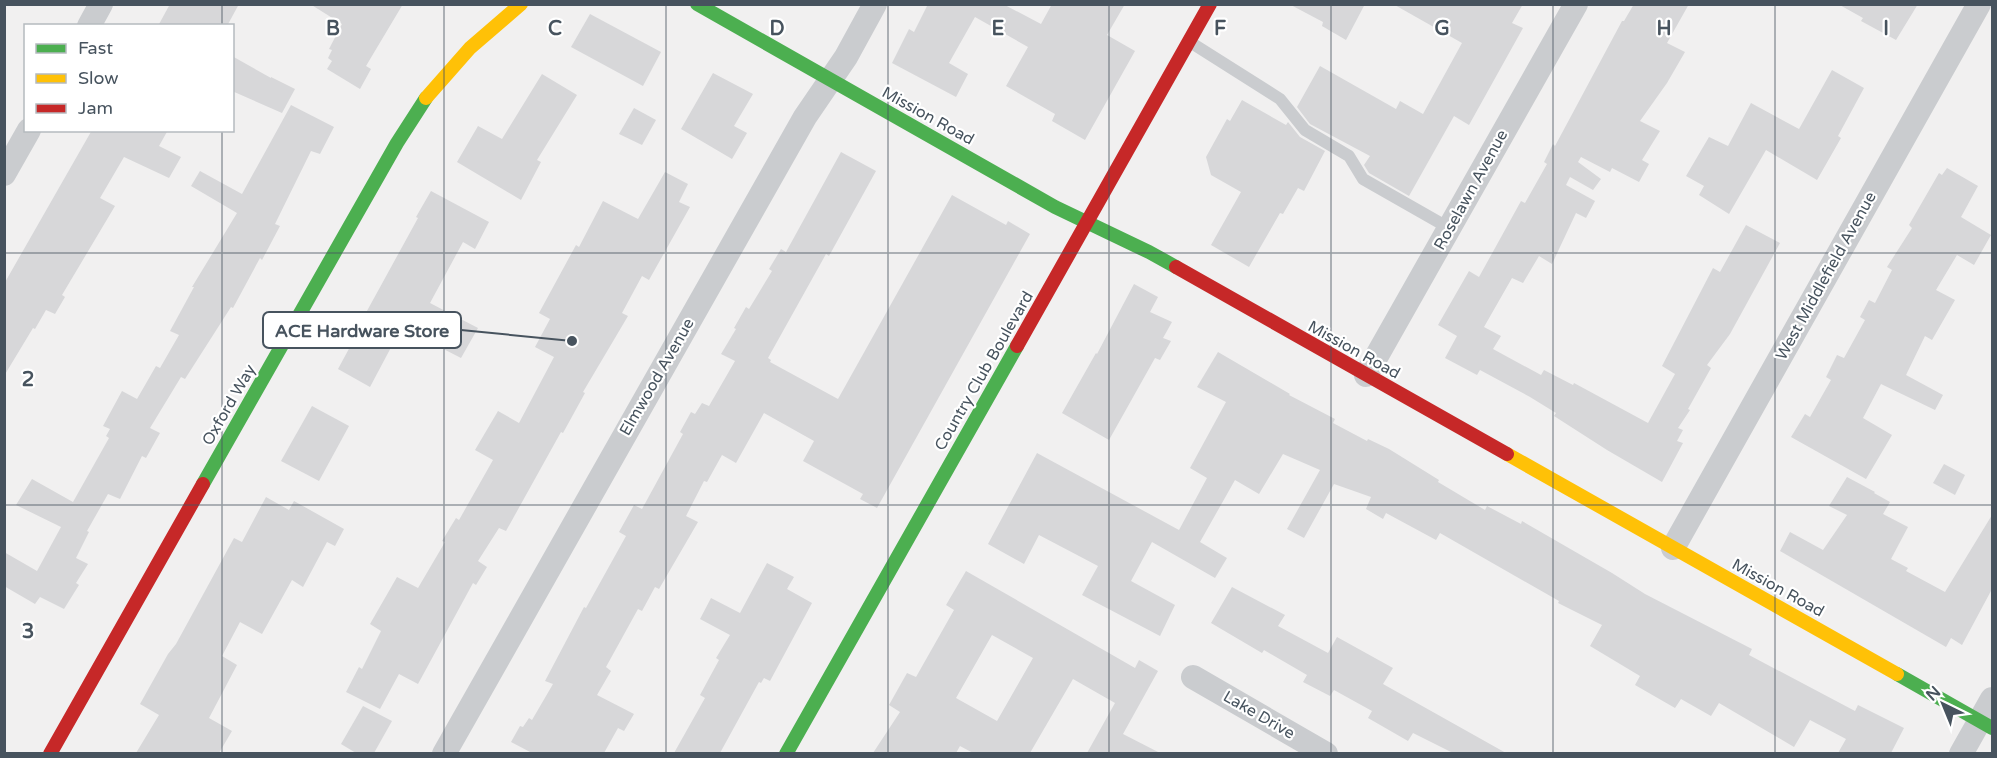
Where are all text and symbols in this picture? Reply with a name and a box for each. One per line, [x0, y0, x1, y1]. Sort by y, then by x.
text: B [326, 17, 340, 41]
text: C [548, 17, 562, 41]
text: D [769, 17, 785, 41]
text: E [992, 17, 1005, 41]
text: F [1214, 17, 1226, 41]
text: G [1434, 17, 1450, 41]
text: H [1656, 17, 1672, 41]
text: I [1883, 17, 1889, 41]
legend [24, 24, 234, 132]
text: Fast [78, 37, 113, 59]
text: Slow [78, 67, 119, 89]
street label: Mission Road [878, 82, 978, 150]
text: Jam [78, 97, 113, 119]
street label: Roselawn Avenue [1430, 126, 1512, 254]
street label: West Middlefield Avenue [1771, 188, 1881, 364]
street label: Country Club Boulevard [930, 288, 1038, 454]
callout: ACE Hardware Store [263, 312, 461, 348]
street label: Elmwood Avenue [615, 315, 699, 439]
street label: Mission Road [1304, 316, 1404, 384]
text: ACE Hardware Store [275, 320, 449, 342]
street label: Oxford Way [198, 361, 260, 449]
text: 2 [22, 368, 34, 392]
street label: Mission Road [1728, 554, 1828, 622]
text: 3 [22, 620, 34, 644]
north arrow [1913, 674, 1973, 734]
text: N [1922, 682, 1945, 705]
street label: Lake Drive [1220, 686, 1298, 744]

